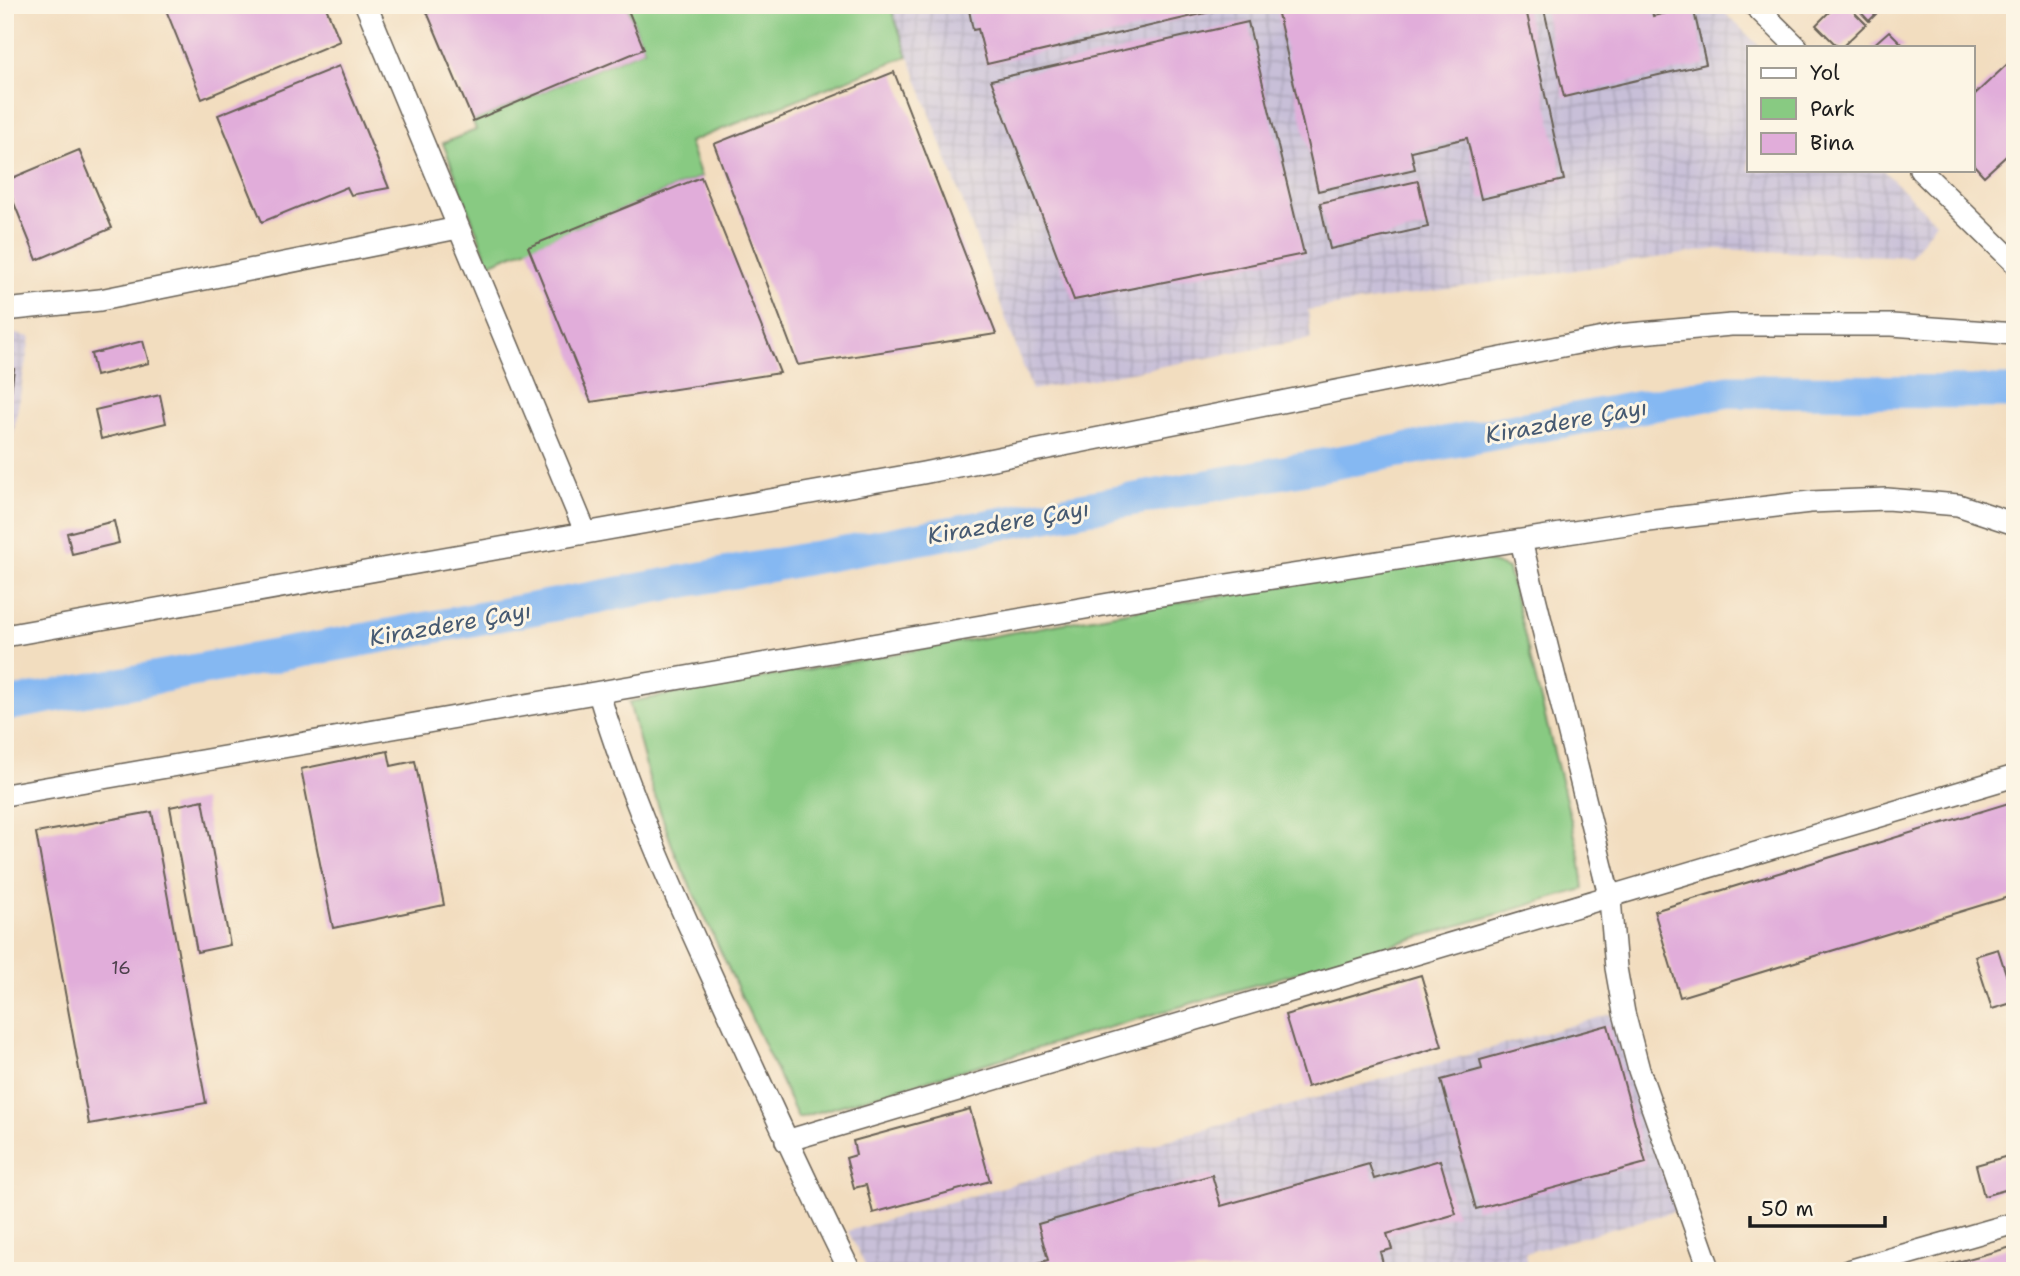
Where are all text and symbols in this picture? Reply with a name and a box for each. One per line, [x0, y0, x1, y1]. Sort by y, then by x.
legend [1747, 46, 1974, 172]
text: Yol [1810, 59, 1840, 87]
text: Park [1810, 95, 1855, 123]
text: Bina [1810, 129, 1854, 157]
water label: Kirazdere Çayı [1483, 392, 1649, 450]
water label: Kirazdere Çayı [925, 493, 1091, 551]
water label: Kirazdere Çayı [367, 595, 533, 653]
house number: 16 [111, 956, 131, 980]
scale bar [1750, 1185, 1885, 1229]
text: 50 m [1761, 1195, 1814, 1223]

